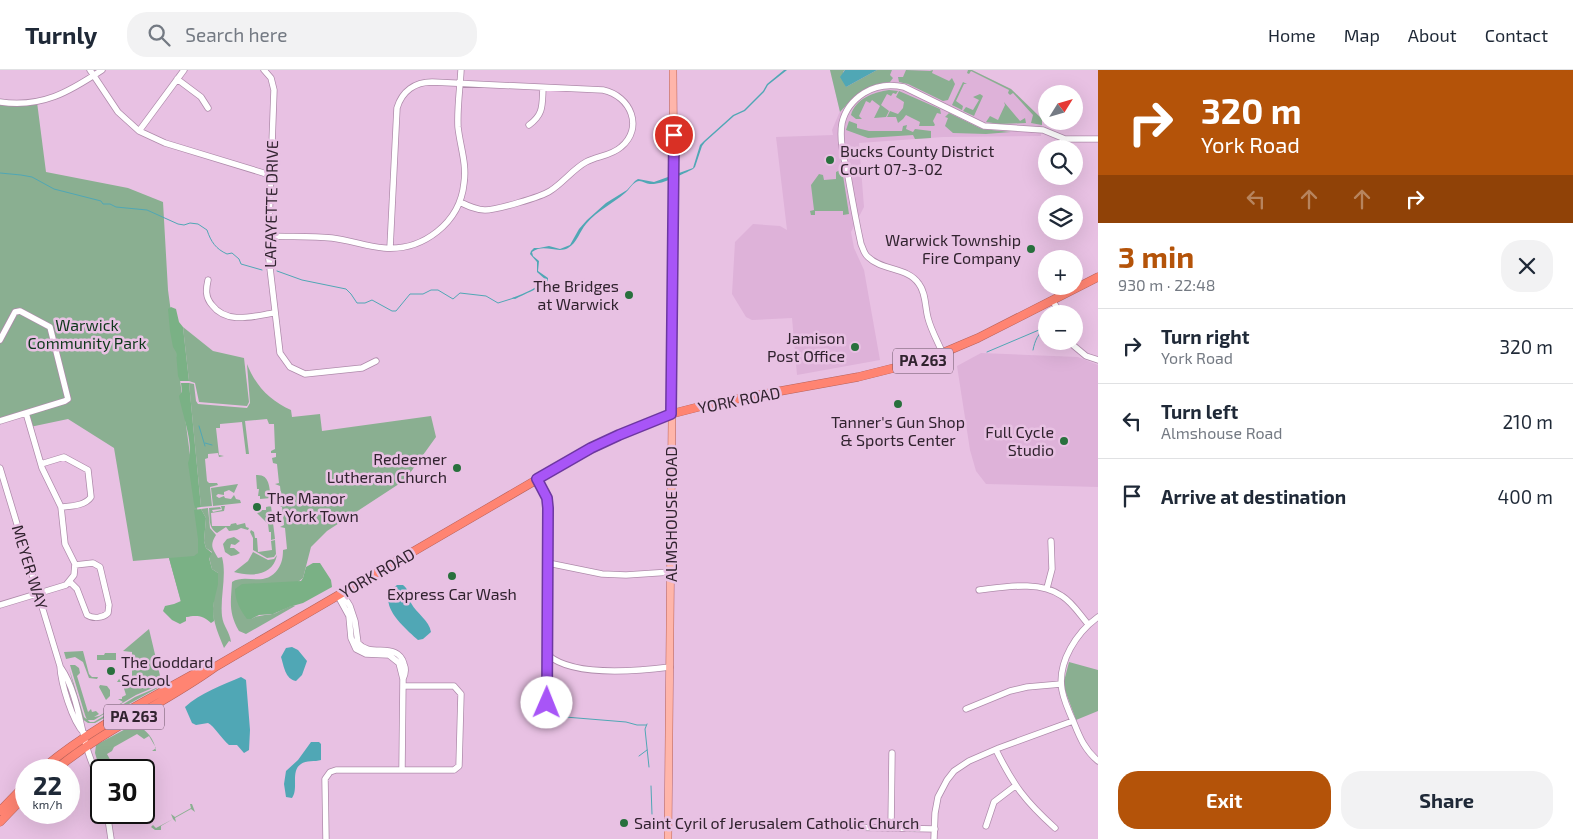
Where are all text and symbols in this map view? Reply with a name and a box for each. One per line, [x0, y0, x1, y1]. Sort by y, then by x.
search box [127, 12, 477, 57]
text: Turnly [25, 20, 97, 49]
icon: search [145, 21, 173, 49]
text: Search here [185, 23, 287, 46]
text: Home [1268, 24, 1316, 46]
text: Map [1344, 24, 1380, 46]
text: About [1408, 24, 1457, 46]
text: Contact [1485, 24, 1548, 46]
north arrow [1038, 85, 1082, 130]
map controls [1038, 85, 1083, 350]
text: 320 m [1201, 89, 1302, 131]
icon: right [1118, 90, 1183, 155]
pin [653, 114, 695, 156]
icon: arrive [660, 121, 688, 149]
text: York Road [1201, 131, 1300, 157]
street label: LAFAYETTE DRIVE [260, 140, 281, 268]
button: search [1038, 140, 1083, 185]
place label: Bucks County District Court 07-3-02 [840, 141, 994, 178]
marker: Bucks County District Court 07-3-02 [824, 154, 836, 166]
icon: left [1242, 185, 1270, 213]
icon: ahead [1295, 185, 1323, 213]
icon: ahead [1348, 185, 1376, 213]
icon: right [1401, 185, 1429, 213]
button: layers [1038, 195, 1083, 240]
place label: Warwick Township Fire Company [885, 230, 1022, 267]
text: 3 min [1118, 238, 1194, 274]
button: close [1501, 240, 1553, 292]
marker: Warwick Township Fire Company [1025, 243, 1037, 255]
button: + [1038, 250, 1083, 295]
text: 930 m · 22:48 [1118, 275, 1216, 294]
place label: The Bridges at Warwick [533, 276, 619, 313]
marker: The Bridges at Warwick [623, 289, 635, 301]
button: − [1038, 305, 1083, 350]
park label: Warwick Community Park [27, 315, 147, 352]
text: Turn right [1161, 325, 1249, 348]
place label: Jamison Post Office [767, 328, 845, 365]
icon: right [1118, 332, 1146, 360]
text: 320 m [1499, 335, 1553, 358]
marker: Jamison Post Office [849, 341, 861, 353]
road number: PA 263 [893, 348, 953, 374]
text: York Road [1161, 348, 1233, 367]
street label: YORK ROAD [696, 382, 782, 417]
marker: Tanner's Gun Shop & Sports Center [892, 398, 904, 410]
text: Turn left [1161, 400, 1238, 423]
icon: left [1118, 407, 1146, 435]
text: 210 m [1502, 410, 1553, 433]
place label: Tanner's Gun Shop & Sports Center [831, 412, 965, 449]
place label: Full Cycle Studio [985, 422, 1054, 459]
text: Almshouse Road [1161, 423, 1283, 442]
marker: Full Cycle Studio [1058, 435, 1070, 447]
street label: ALMSHOUSE ROAD [661, 446, 680, 582]
place label: Redeemer Lutheran Church [327, 449, 448, 486]
marker: Redeemer Lutheran Church [451, 462, 463, 474]
icon: arrive [1118, 482, 1146, 510]
text: Arrive at destination [1161, 485, 1346, 508]
text: 400 m [1498, 485, 1553, 508]
place label: The Manor at York Town [267, 488, 359, 525]
marker: The Manor at York Town [251, 501, 263, 513]
street label: MEYER WAY [9, 522, 52, 611]
street label: YORK ROAD [336, 543, 418, 602]
marker: Express Car Wash [446, 570, 458, 582]
place label: Express Car Wash [387, 584, 517, 603]
place label: The Goddard School [121, 652, 213, 689]
marker: The Goddard School [105, 665, 117, 677]
position arrow [520, 676, 572, 728]
road number: PA 263 [104, 704, 164, 730]
speed limit sign: 30 [90, 759, 155, 824]
text: 22 [33, 770, 62, 800]
button: Exit [1118, 771, 1331, 829]
button: Share [1341, 771, 1553, 829]
text: km/h [33, 797, 62, 811]
place label: Saint Cyril of Jerusalem Catholic Church [634, 813, 919, 832]
marker: Saint Cyril of Jerusalem Catholic Church [618, 817, 630, 829]

